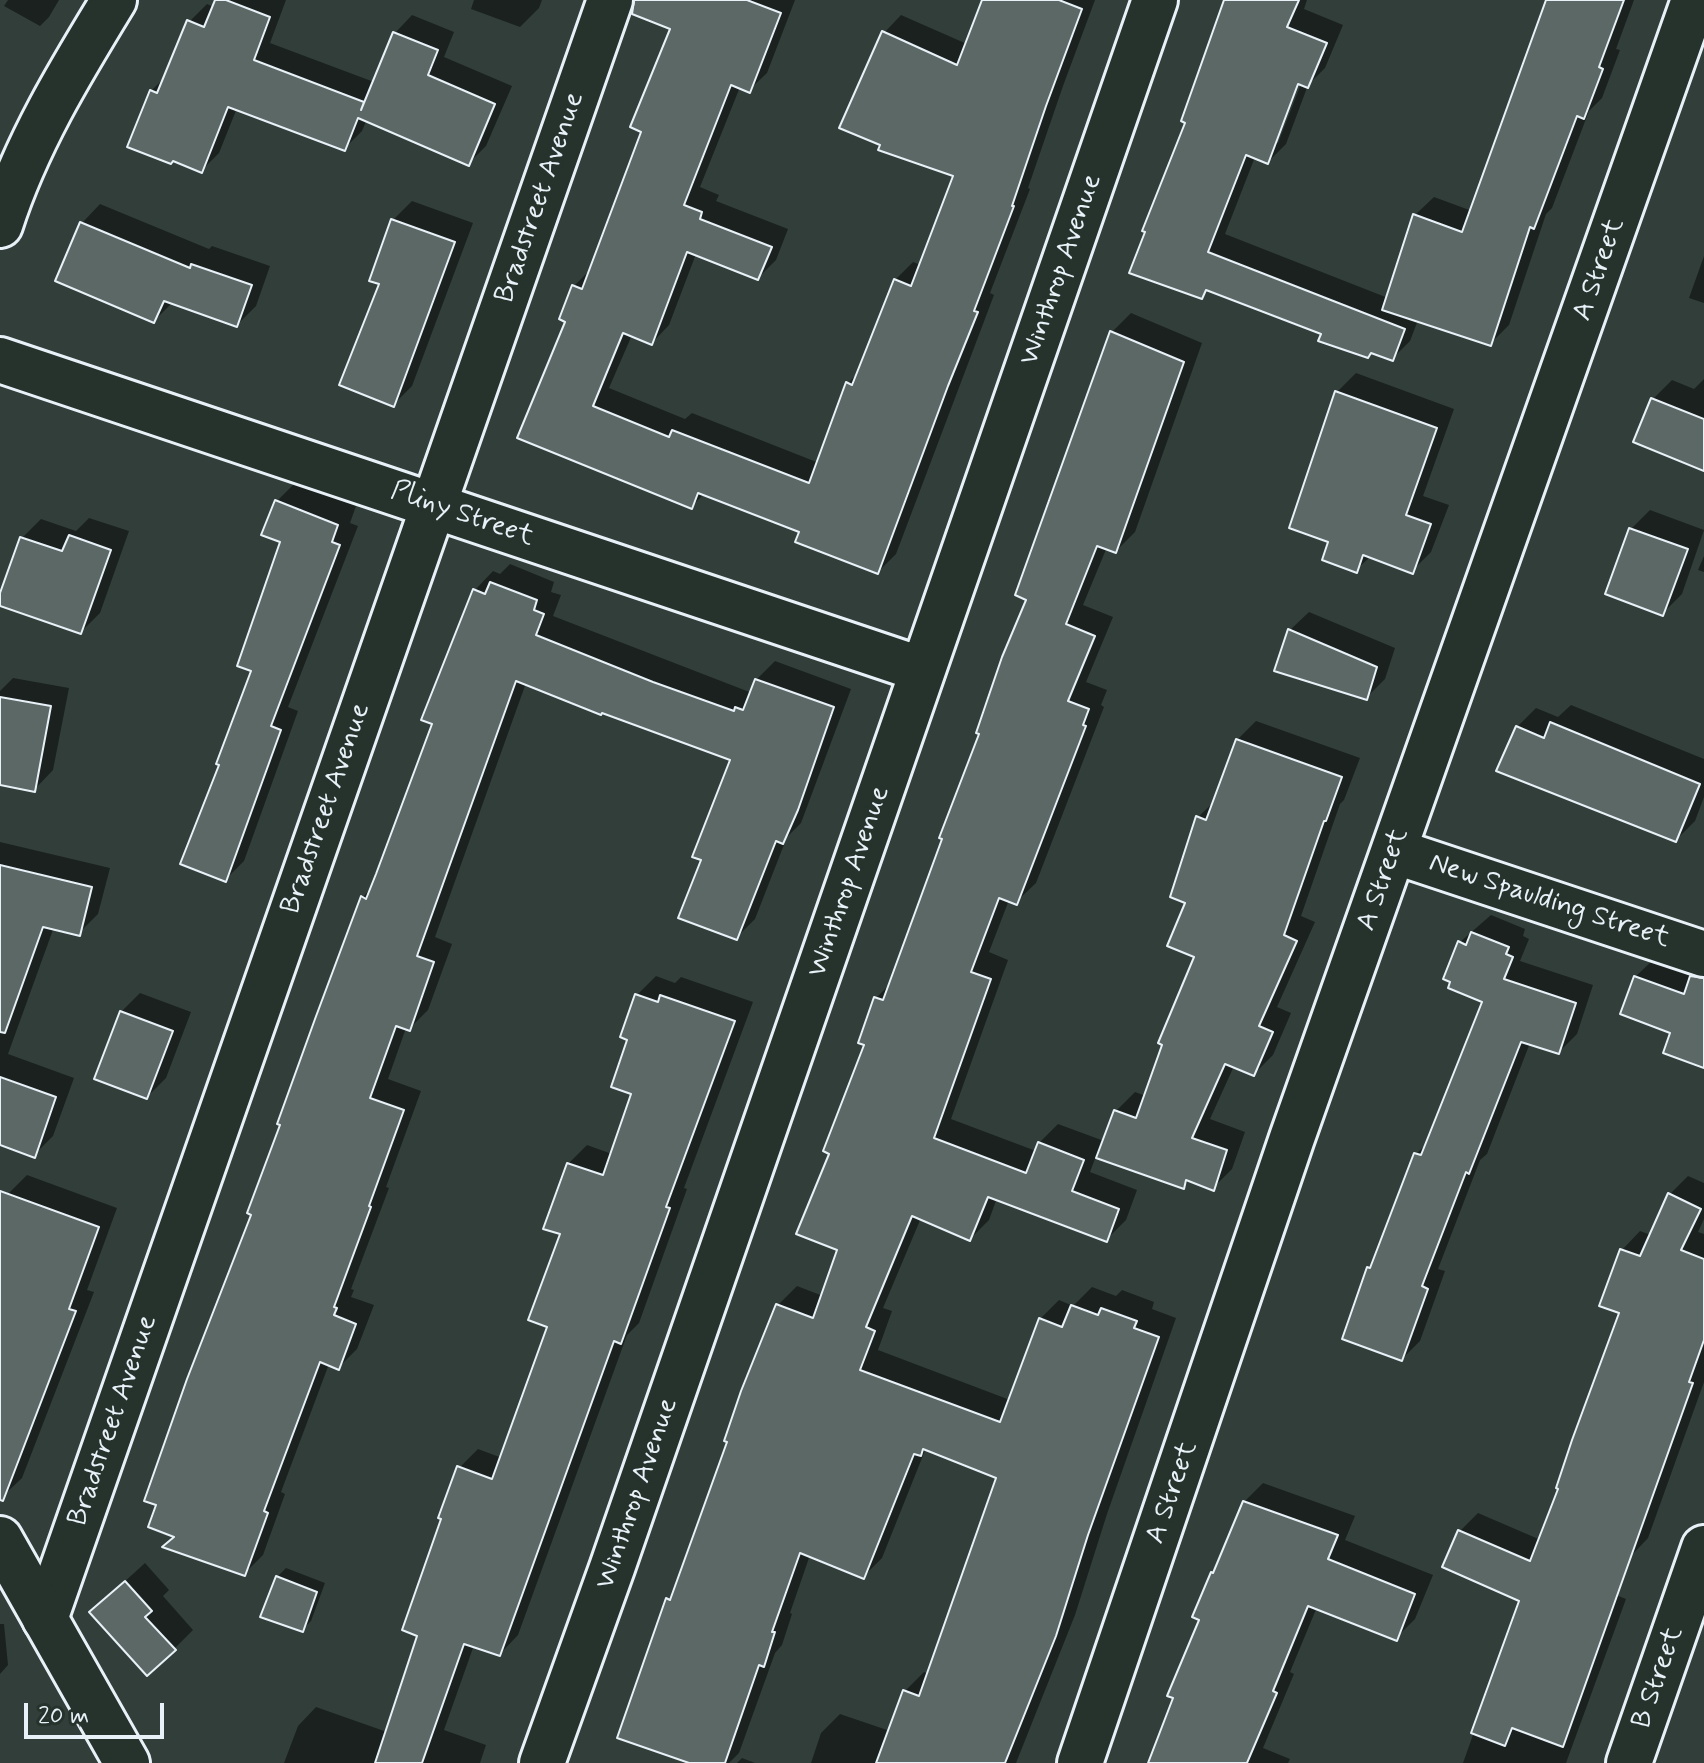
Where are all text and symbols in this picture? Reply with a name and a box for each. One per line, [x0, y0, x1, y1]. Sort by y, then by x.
street label: Bradstreet Avenue [489, 88, 593, 308]
street label: Winthrop Avenue [1014, 170, 1110, 370]
street label: A Street [1567, 214, 1633, 326]
street label: Pliny Street [386, 475, 538, 555]
street label: Bradstreet Avenue [275, 699, 379, 919]
street label: Winthrop Avenue [802, 782, 898, 982]
street label: A Street [1351, 824, 1417, 936]
street label: New Spaulding Street [1424, 847, 1674, 957]
street label: Bradstreet Avenue [62, 1311, 166, 1531]
street label: Winthrop Avenue [590, 1394, 686, 1594]
street label: A Street [1140, 1437, 1206, 1549]
street label: B Street [1626, 1623, 1692, 1733]
scale bar [28, 1687, 168, 1737]
text: 20 m [38, 1701, 89, 1732]

